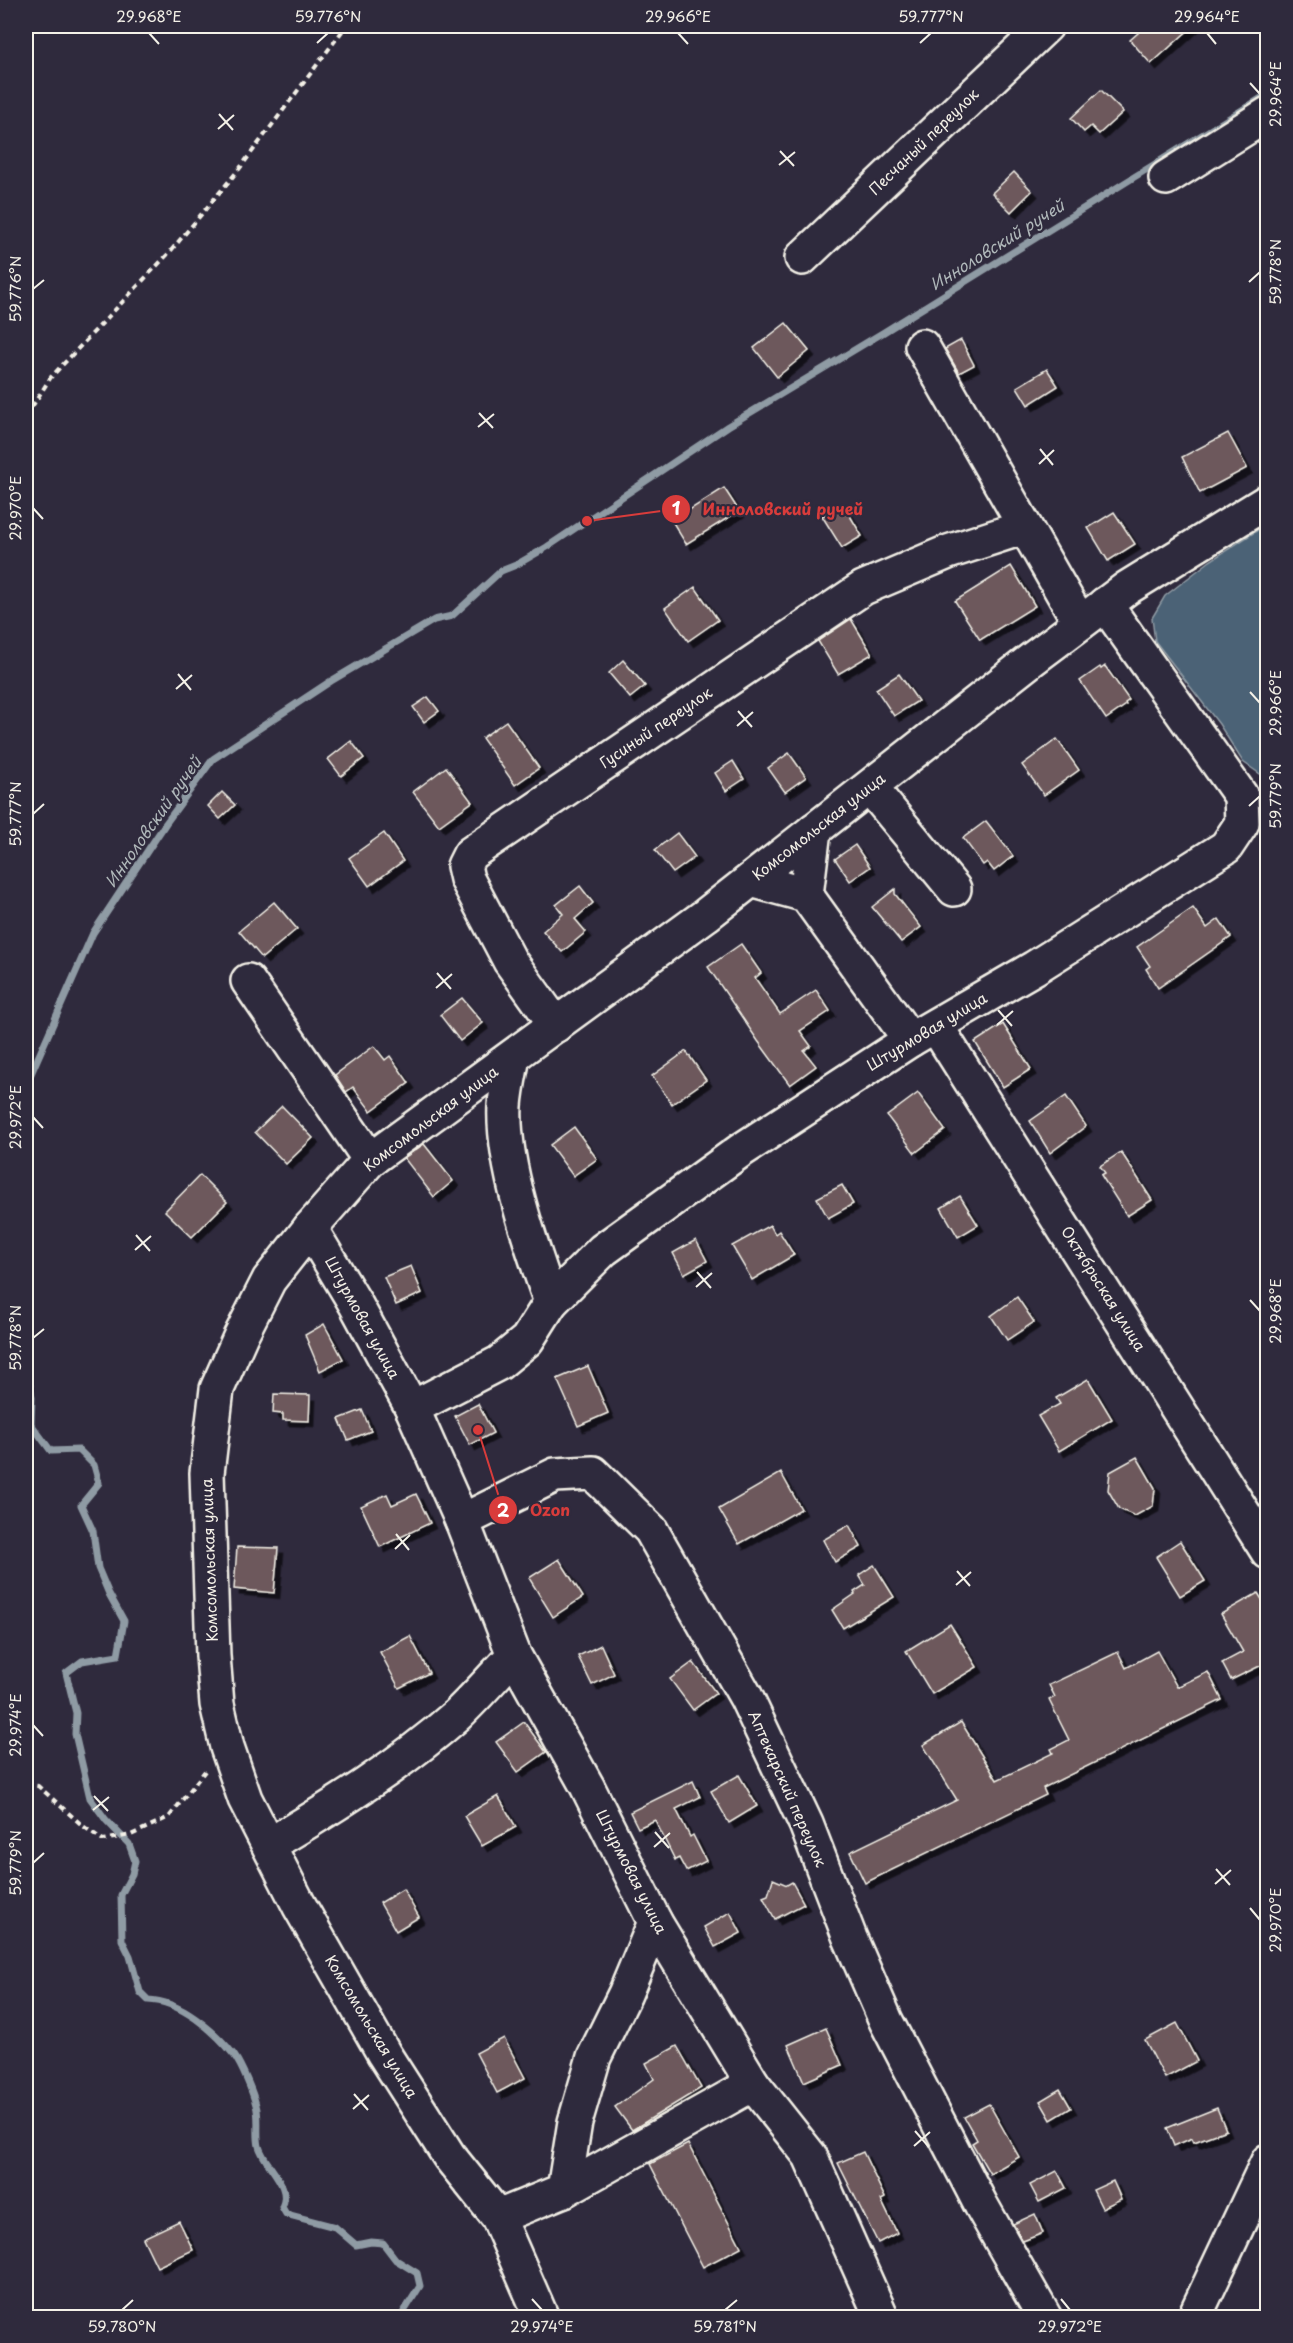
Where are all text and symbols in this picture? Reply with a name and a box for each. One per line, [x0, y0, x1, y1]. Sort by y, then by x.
text: 29.968°E [116, 4, 182, 27]
text: 59.776°N [295, 4, 361, 27]
text: 29.966°E [645, 4, 711, 27]
text: 59.777°N [898, 4, 964, 27]
text: 29.964°E [1174, 4, 1240, 27]
text: 29.964°E [1263, 61, 1286, 127]
street label: Песчаный переулок [863, 82, 983, 200]
water label: Инноловский ручей [924, 192, 1070, 295]
text: 59.778°N [1263, 239, 1286, 305]
text: 59.776°N [3, 256, 26, 322]
text: 29.970°E [3, 476, 26, 541]
callout: Инноловский ручей [661, 492, 876, 526]
text: 1 [672, 494, 681, 521]
text: Инноловский ручей [703, 496, 863, 520]
text: 29.966°E [1263, 670, 1286, 736]
street label: Гусиный переулок [594, 680, 716, 773]
water label: Инноловский ручей [98, 750, 207, 892]
text: 59.779°N [1263, 763, 1286, 829]
street label: Комсомольская улица [747, 766, 890, 885]
text: 59.777°N [3, 781, 26, 847]
street label: Штурмовая улица [862, 985, 991, 1076]
street label: Комсомольская улица [358, 1059, 503, 1176]
text: 29.972°E [3, 1085, 26, 1149]
street label: Октябрьская улица [1056, 1221, 1153, 1356]
street label: Штурмовая улица [320, 1252, 407, 1383]
text: 29.968°E [1263, 1278, 1286, 1344]
text: 59.778°N [3, 1305, 26, 1371]
street label: Комсомольская улица [194, 1477, 223, 1642]
callout: Ozon [488, 1493, 582, 1527]
text: 2 [497, 1496, 510, 1523]
text: Ozon [530, 1497, 570, 1521]
text: 29.974°E [3, 1693, 26, 1757]
street label: Аптекарский переулок [744, 1707, 833, 1870]
street label: Штурмовая улица [591, 1805, 674, 1938]
text: 59.779°N [3, 1830, 26, 1896]
text: 29.970°E [1263, 1888, 1286, 1953]
street label: Комсомольская улица [320, 1950, 425, 2103]
text: 59.780°N [87, 2314, 157, 2337]
text: 29.974°E [510, 2314, 574, 2337]
text: 59.781°N [693, 2314, 757, 2337]
text: 29.972°E [1038, 2314, 1102, 2337]

